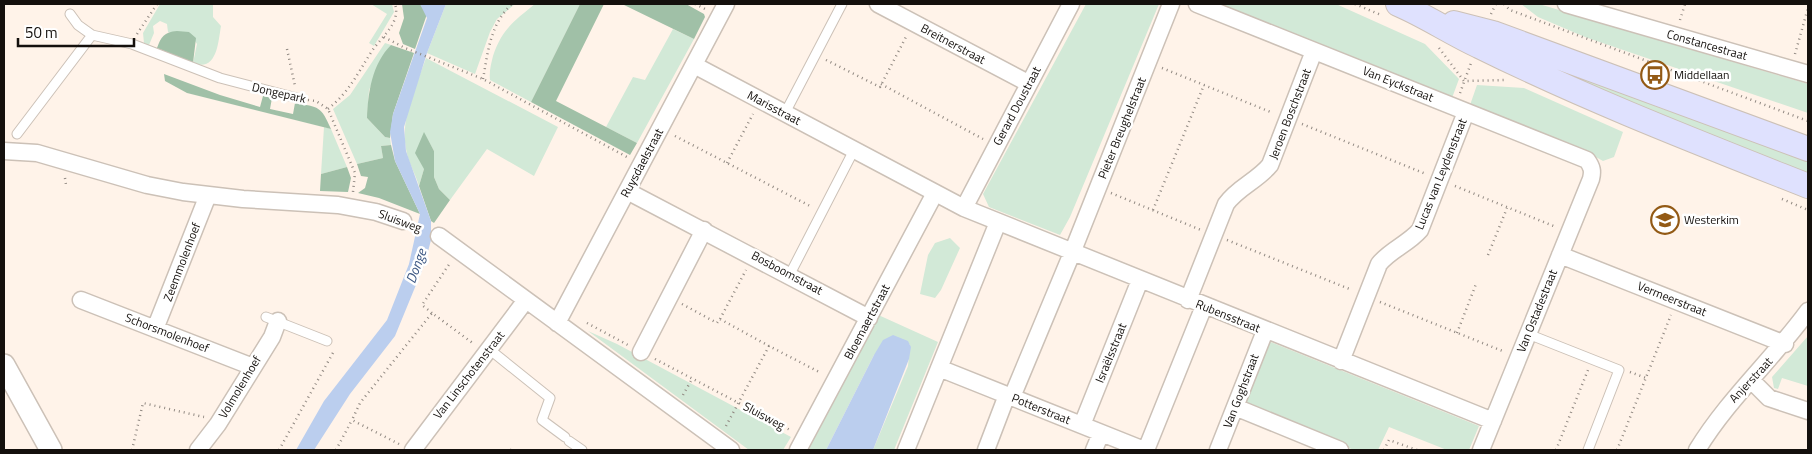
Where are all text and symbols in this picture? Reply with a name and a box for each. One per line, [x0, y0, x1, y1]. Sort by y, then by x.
scale bar [18, 15, 134, 47]
street label: Breitnerstraat [917, 18, 990, 69]
text: 50 m [25, 21, 58, 44]
street label: Constancestraat [1665, 24, 1750, 65]
bus stop icon: Middellaan [1640, 60, 1670, 90]
street label: Van Eyckstraat [1360, 61, 1437, 107]
street label: Gerard Doustraat [988, 62, 1046, 149]
street label: Jeroen Boschstraat [1263, 65, 1316, 162]
place label: Middellaan [1674, 65, 1729, 84]
street label: Pieter Breughelstraat [1092, 73, 1151, 182]
street label: Dongepark [250, 77, 308, 108]
street label: Marisstraat [744, 85, 805, 130]
street label: Lucas van Leydenstraat [1410, 115, 1472, 232]
street label: Ruysdaelstraat [615, 124, 668, 201]
street label: Sluisweg [376, 204, 425, 237]
school or university icon: Westerkim [1650, 205, 1680, 235]
place label: Westerkim [1684, 210, 1739, 229]
street label: Zeemmolenhoef [158, 220, 205, 304]
water label: Donge [400, 244, 432, 286]
street label: Bosboomstraat [748, 246, 827, 300]
street label: Van Ostadestraat [1511, 266, 1562, 355]
street label: Vermeerstraat [1635, 276, 1710, 321]
street label: Bloemaertstraat [839, 280, 895, 363]
street label: Rubensstraat [1193, 294, 1264, 337]
street label: Schorsmolenhoef [122, 308, 212, 357]
street label: Israëlsstraat [1090, 319, 1131, 386]
street label: Van Linschotenstraat [428, 326, 510, 423]
street label: Van Goghstraat [1218, 350, 1264, 431]
street label: Volmolenhoef [213, 352, 266, 422]
street label: Anjerstraat [1724, 352, 1777, 407]
street label: Potterstraat [1009, 388, 1074, 429]
street label: Sluisweg [740, 397, 789, 435]

